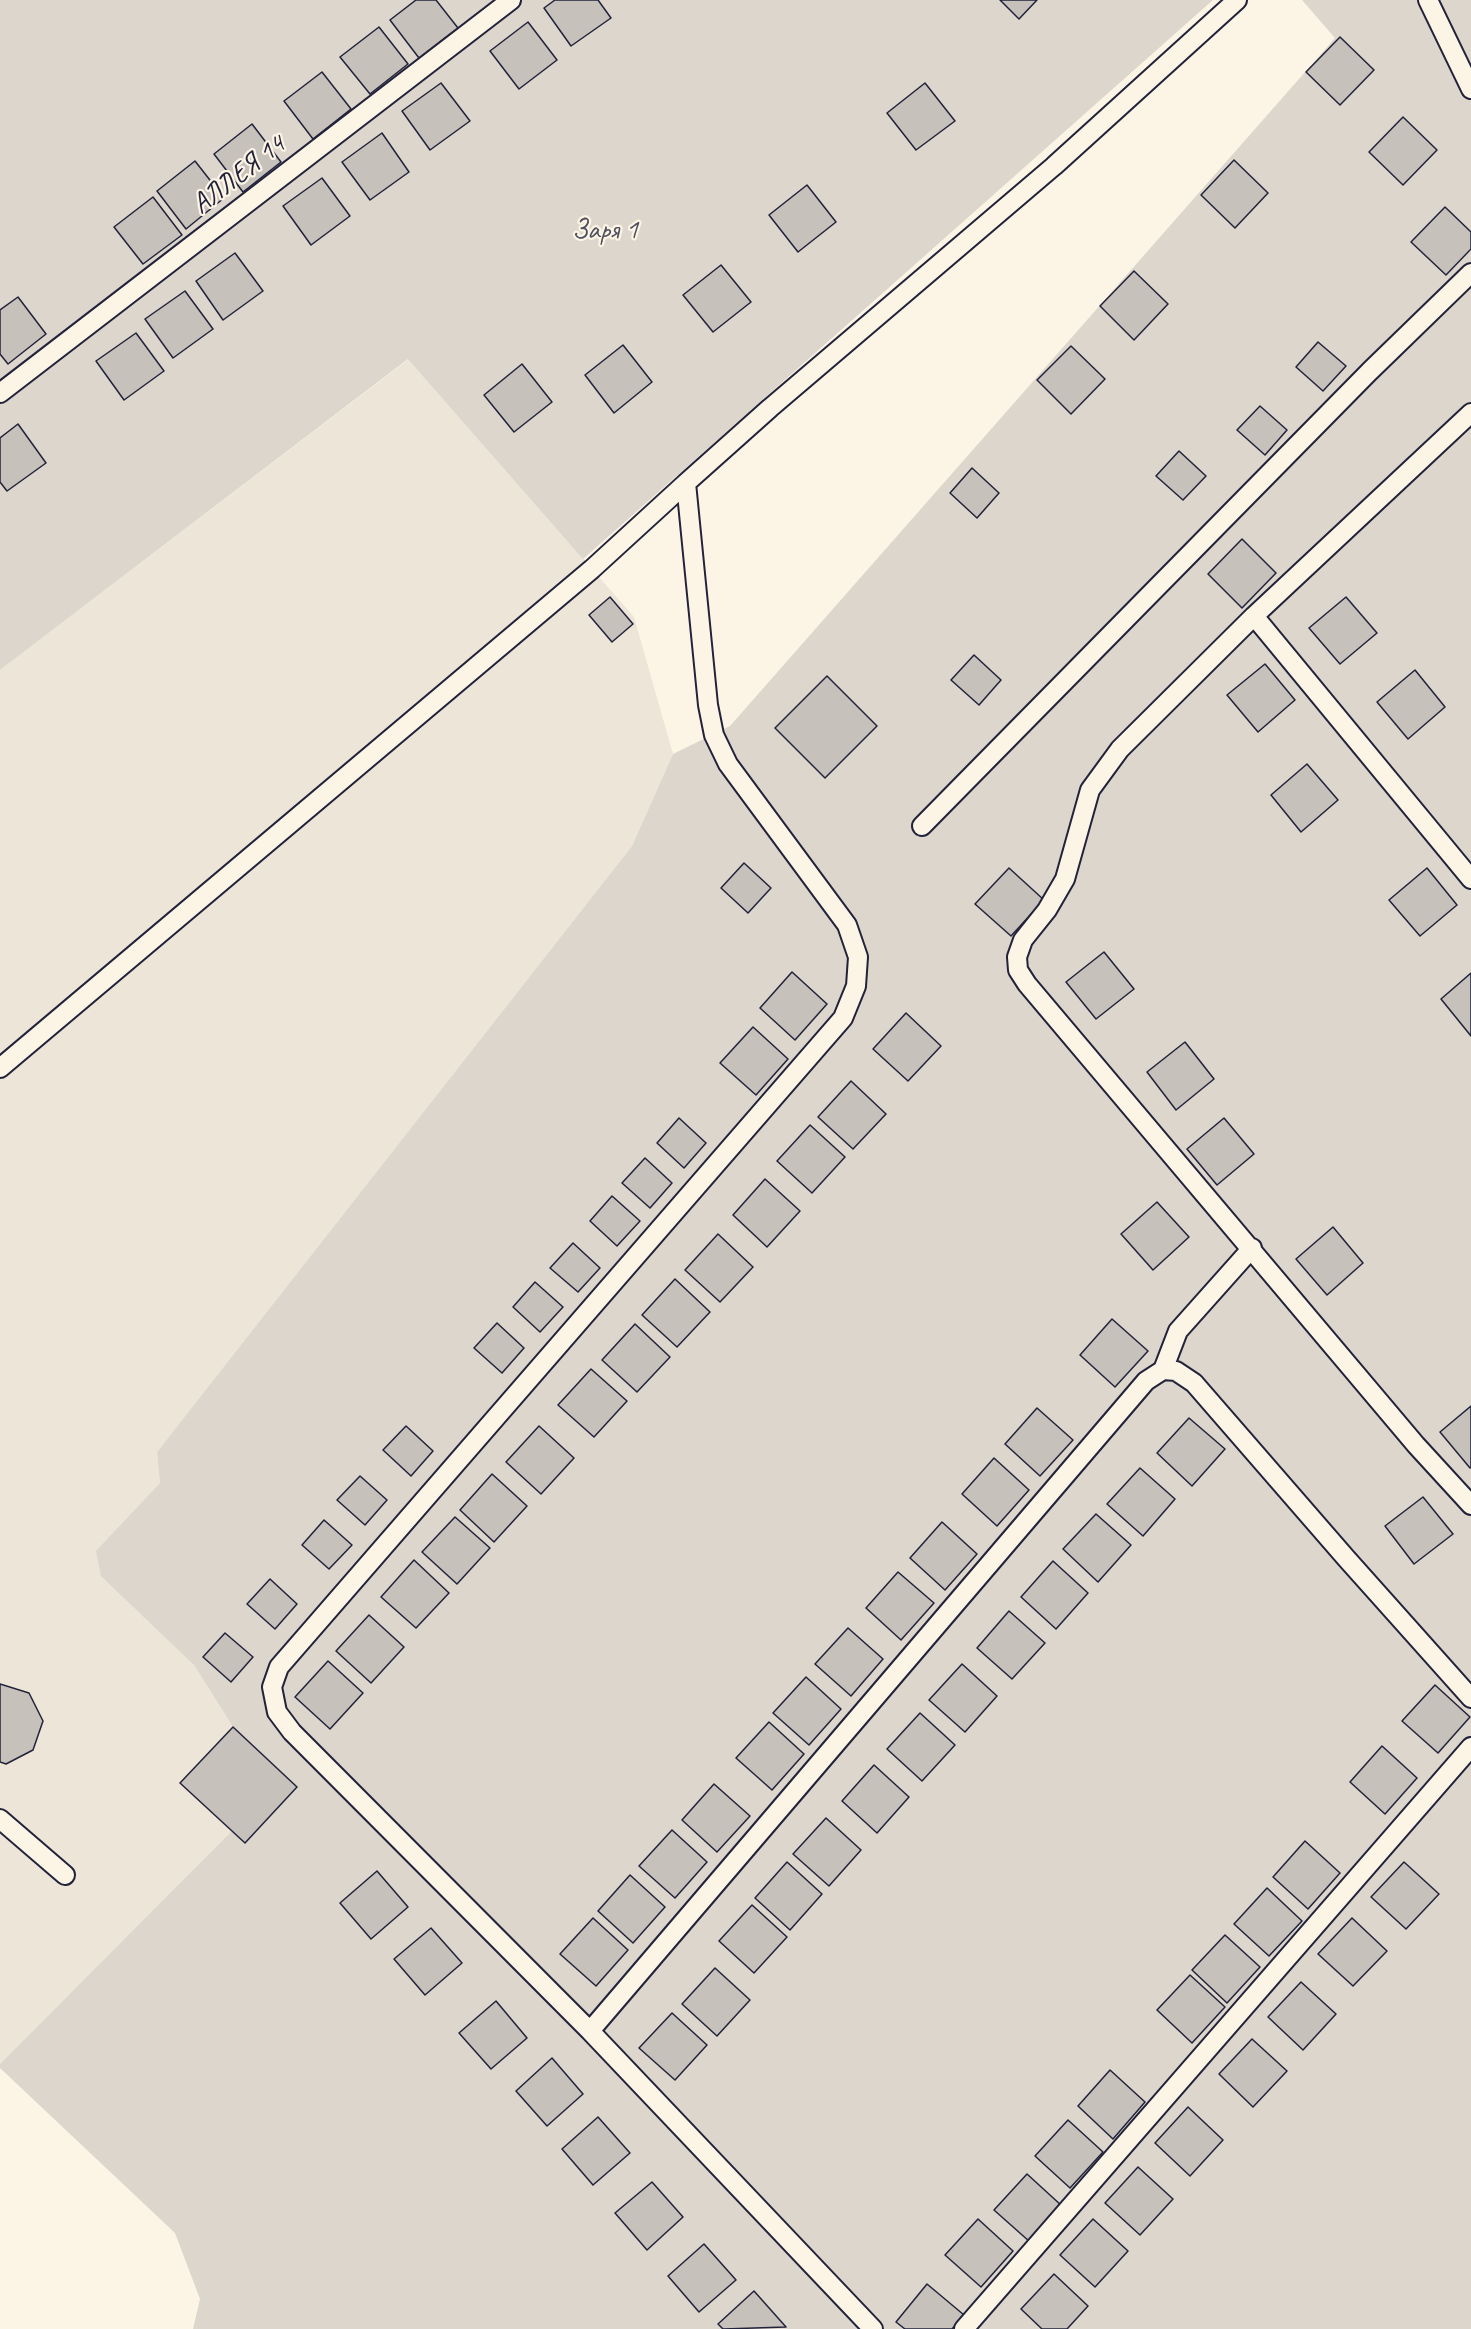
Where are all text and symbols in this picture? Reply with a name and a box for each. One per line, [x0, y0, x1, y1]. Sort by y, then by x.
street label: АЛЛЕЯ 14 [186, 128, 292, 222]
park label: Заря 1 [572, 214, 638, 248]

